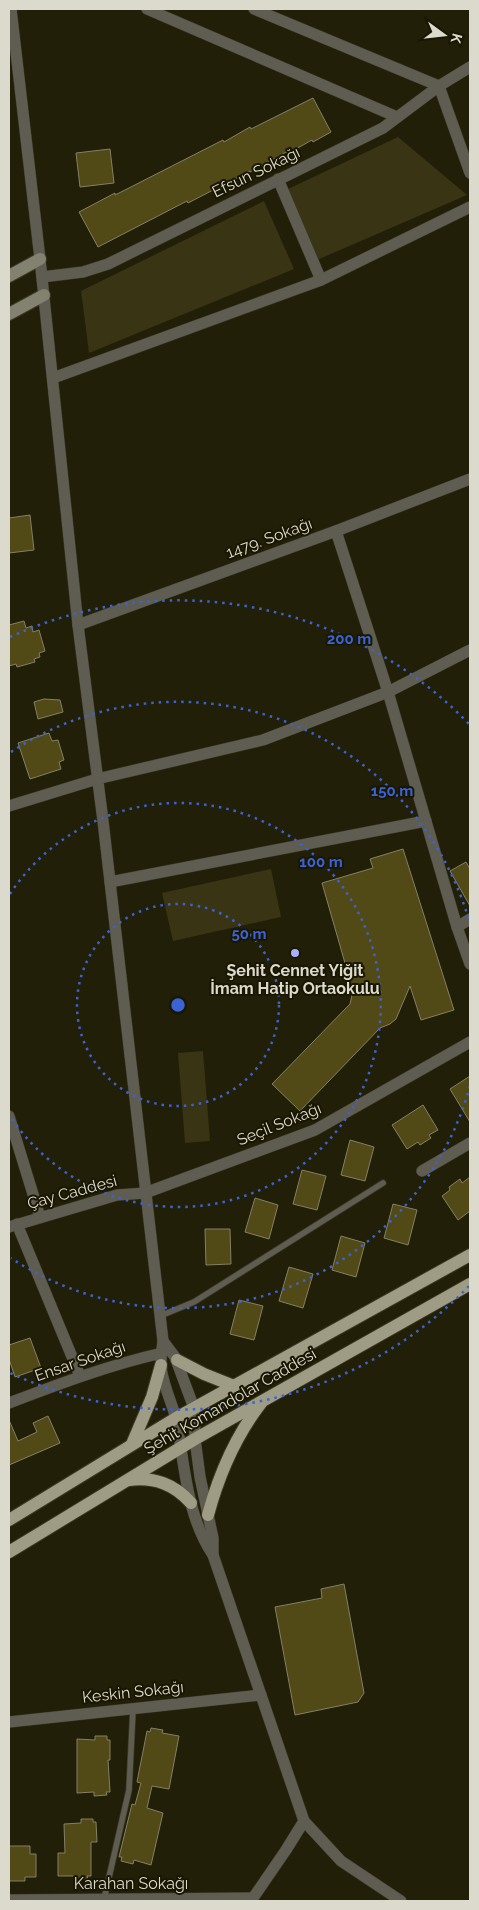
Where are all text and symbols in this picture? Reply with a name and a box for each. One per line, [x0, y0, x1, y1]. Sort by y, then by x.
north arrow [419, 10, 469, 60]
text: K [447, 32, 465, 46]
street label: Efsun Sokağı [209, 143, 303, 201]
street label: 1479. Sokağı [223, 514, 315, 562]
text: 200 m [327, 630, 371, 648]
text: 150 m [371, 782, 413, 800]
text: 100 m [299, 853, 343, 871]
text: 50 m [231, 925, 267, 943]
marker: Şehit Cennet Yiğit İmam Hatip Ortaokulu [289, 947, 301, 959]
place label: Şehit Cennet Yiğit İmam Hatip Ortaokulu [210, 961, 380, 998]
centre of rings [169, 996, 187, 1014]
street label: Seçil Sokağı [234, 1099, 324, 1149]
street label: Çay Caddesi [25, 1171, 119, 1213]
street label: Ensar Sokağı [32, 1337, 128, 1385]
street label: Şehit Komandolar Caddesi [141, 1344, 319, 1458]
street label: Keskin Sokağı [81, 1677, 185, 1707]
street label: Karahan Sokağı [74, 1874, 188, 1893]

